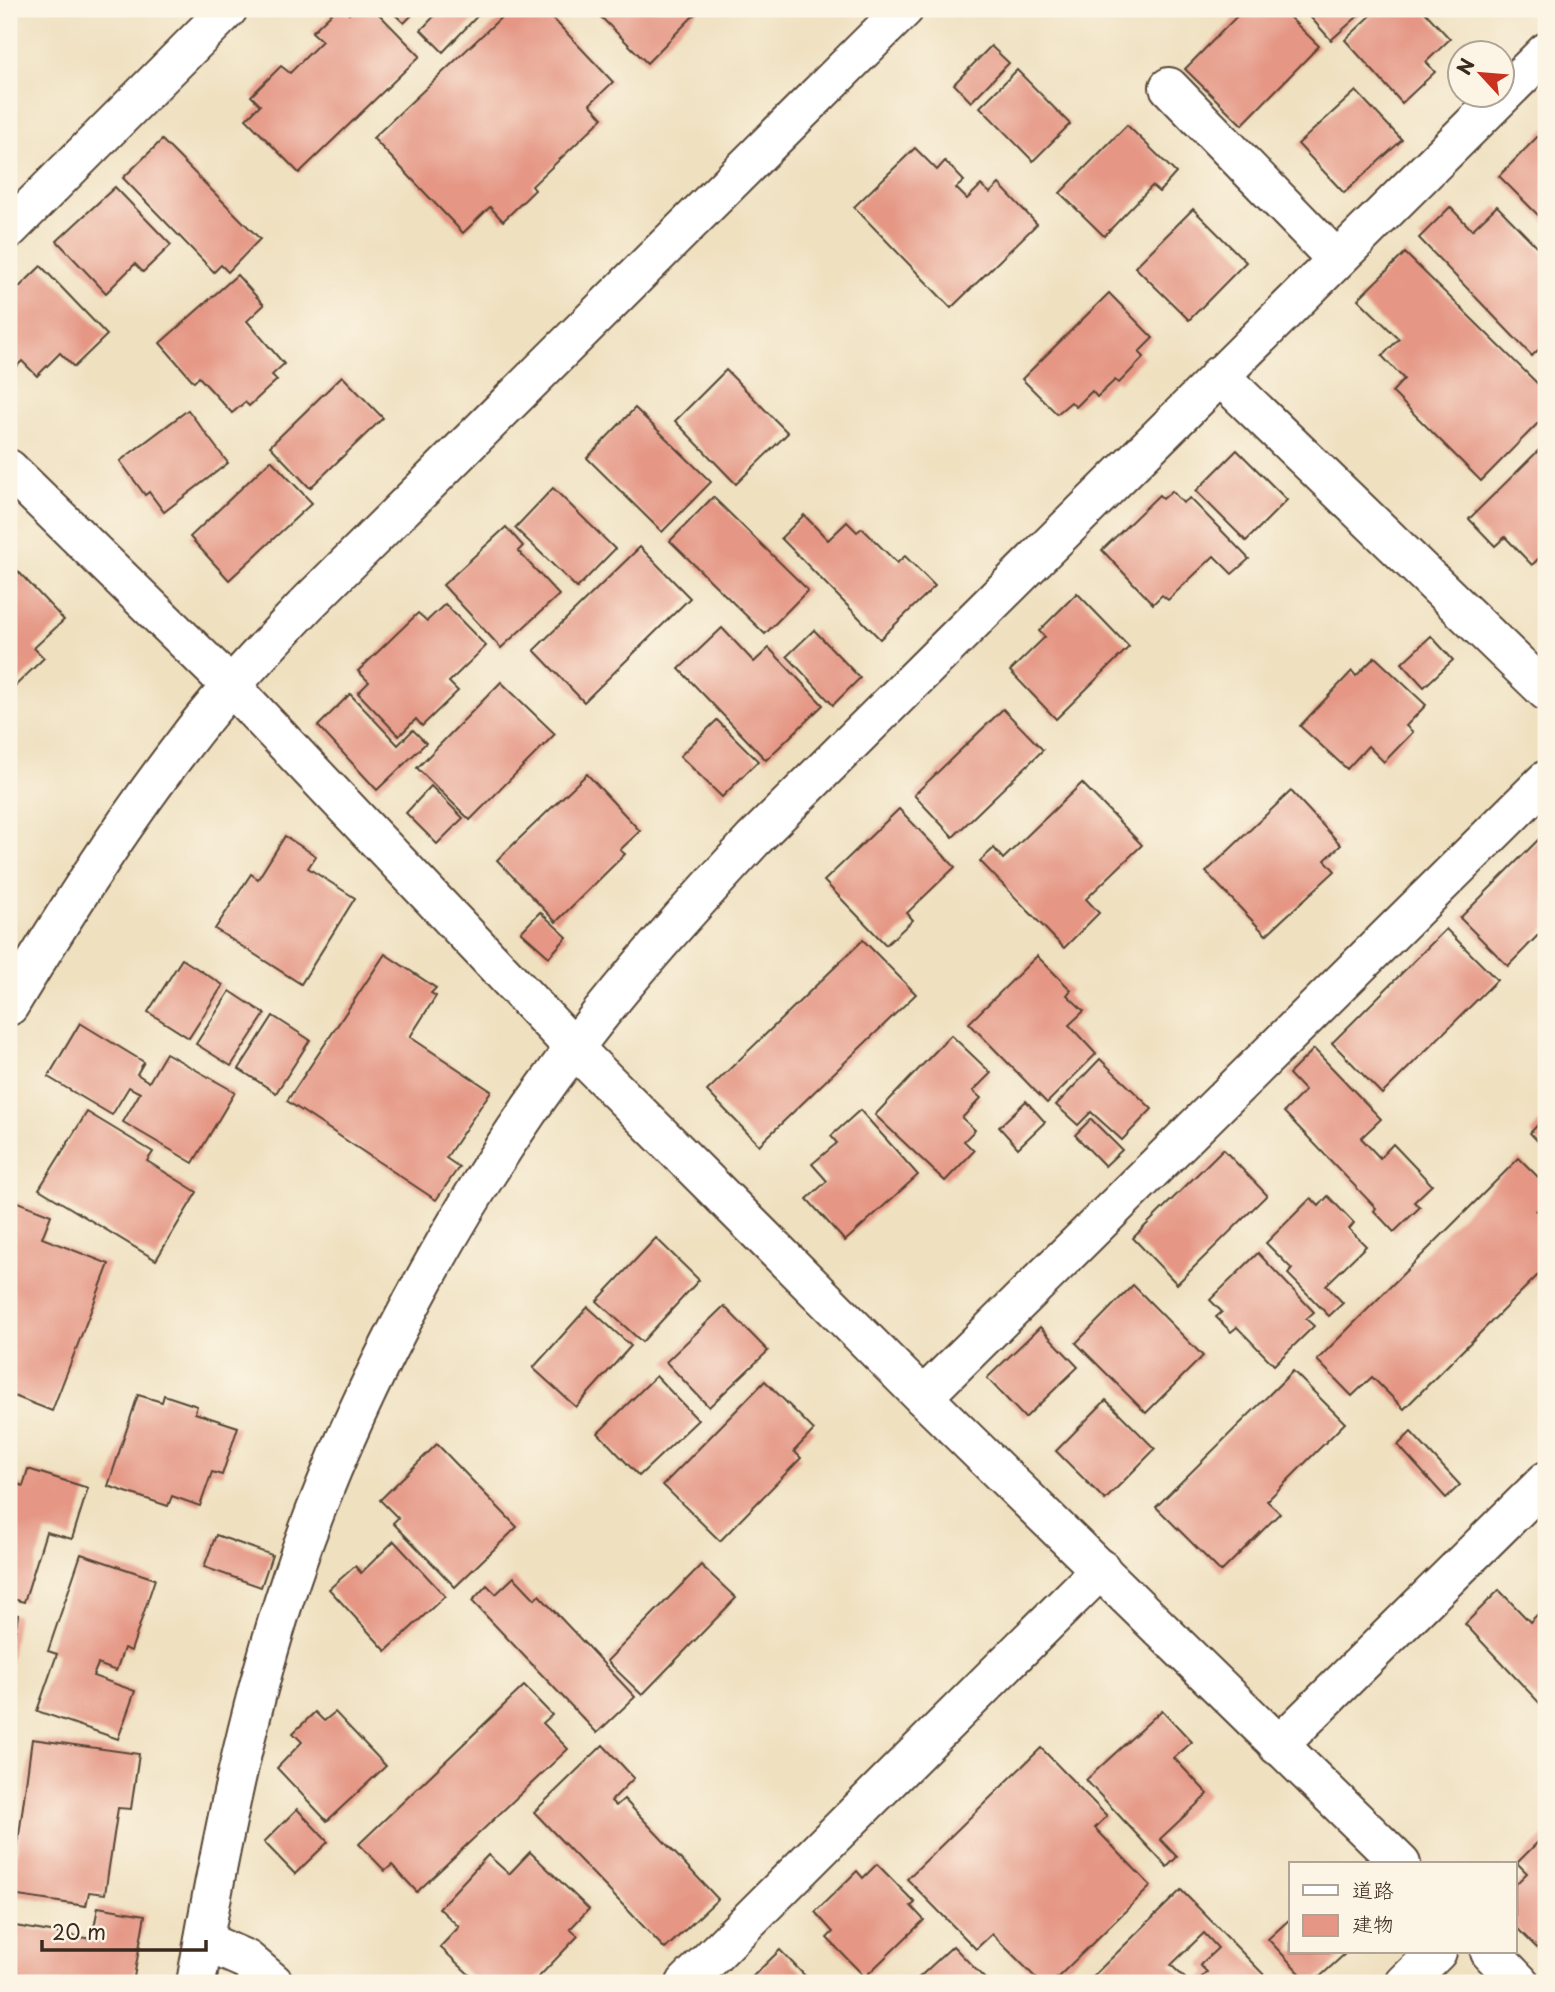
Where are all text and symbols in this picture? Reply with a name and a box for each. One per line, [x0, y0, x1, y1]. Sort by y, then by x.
north arrow [1446, 38, 1516, 108]
text: N [1449, 53, 1481, 79]
legend [1289, 1862, 1516, 1954]
text: 道路 [1352, 1873, 1394, 1905]
text: 建物 [1352, 1907, 1394, 1939]
scale bar [42, 1908, 206, 1952]
text: 20 m [52, 1915, 106, 1947]

